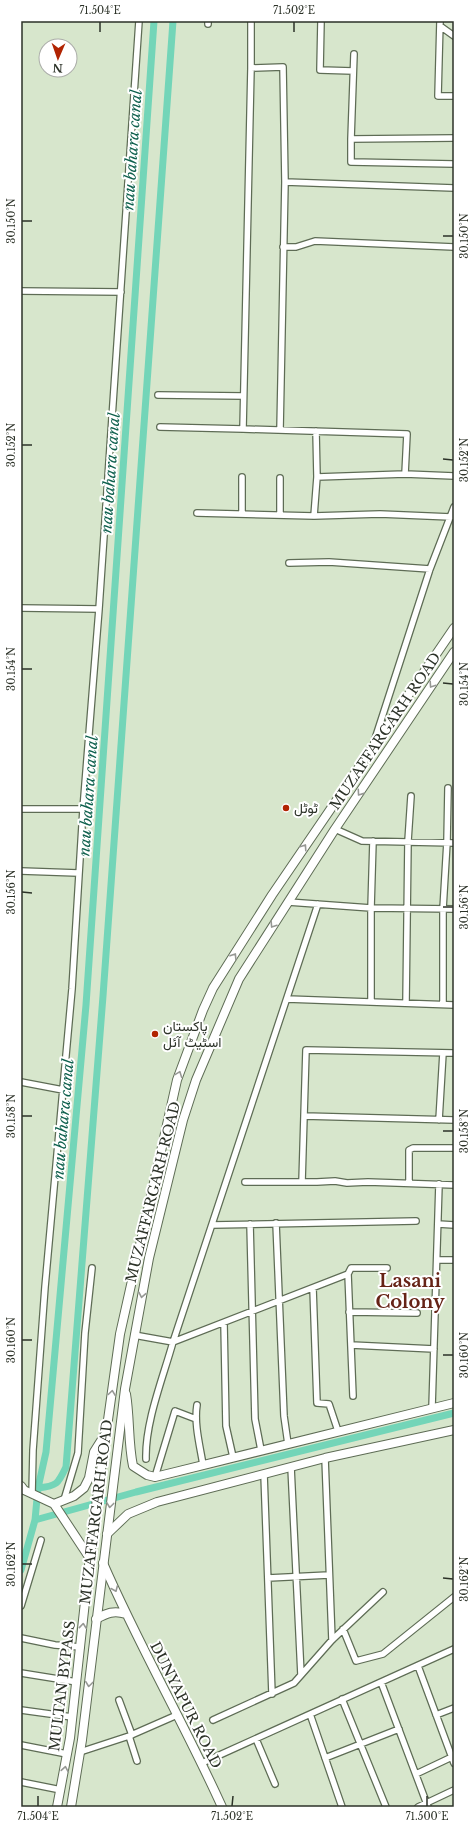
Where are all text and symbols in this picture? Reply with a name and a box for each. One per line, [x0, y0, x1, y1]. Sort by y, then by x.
text: 71.504°E [79, 4, 121, 17]
text: 71.502°E [273, 4, 315, 17]
north arrow [38, 38, 78, 78]
text: N [52, 61, 63, 75]
water label: nau bahara canal [118, 89, 146, 211]
text: 30.150°N [5, 198, 18, 244]
text: 30.150°N [458, 213, 471, 259]
water label: nau bahara canal [96, 412, 124, 534]
text: 30.152°N [5, 423, 18, 467]
text: 30.152°N [458, 438, 471, 482]
text: 30.154°N [5, 647, 18, 691]
street label: MUZAFFARGARH ROAD [326, 649, 444, 813]
text: 30.154°N [458, 662, 471, 706]
one-way arrow [430, 680, 437, 687]
water label: nau bahara canal [74, 735, 102, 857]
one-way arrow [358, 788, 365, 795]
place label: ٹوٹل [294, 799, 318, 817]
marker: ٹوٹل [281, 803, 291, 813]
one-way arrow [299, 845, 306, 852]
text: 30.156°N [5, 870, 18, 914]
text: 30.156°N [458, 885, 471, 929]
one-way arrow [270, 921, 278, 928]
one-way arrow [229, 954, 236, 961]
place label: پاکستان اسٹیٹ آئل [163, 1017, 222, 1051]
marker: پاکستان اسٹیٹ آئل [150, 1029, 160, 1039]
water label: nau bahara canal [48, 1058, 78, 1180]
one-way arrow [175, 1071, 183, 1078]
text: 30.158°N [5, 1094, 18, 1138]
street label: MUZAFFARGARH ROAD [122, 1100, 184, 1284]
text: 30.158°N [458, 1109, 471, 1153]
district label: Lasani Colony [375, 1270, 445, 1313]
one-way arrow [138, 1292, 146, 1298]
text: 30.160°N [5, 1317, 18, 1363]
text: 30.160°N [458, 1332, 471, 1378]
one-way arrow [107, 1390, 116, 1396]
street label: MUZAFFARGARH ROAD [76, 1419, 116, 1605]
one-way arrow [106, 1502, 115, 1508]
text: 30.162°N [5, 1541, 18, 1587]
text: 30.162°N [458, 1556, 471, 1602]
one-way arrow [110, 1585, 118, 1592]
street label: MULTAN BYPASS [45, 1619, 79, 1753]
one-way arrow [79, 1623, 88, 1629]
street label: DUNYAPUR ROAD [146, 1639, 226, 1771]
one-way arrow [84, 1681, 93, 1687]
one-way arrow [60, 1766, 68, 1772]
text: 71.504°E [17, 1810, 59, 1823]
text: 71.502°E [211, 1810, 253, 1823]
text: 71.500°E [406, 1810, 448, 1823]

